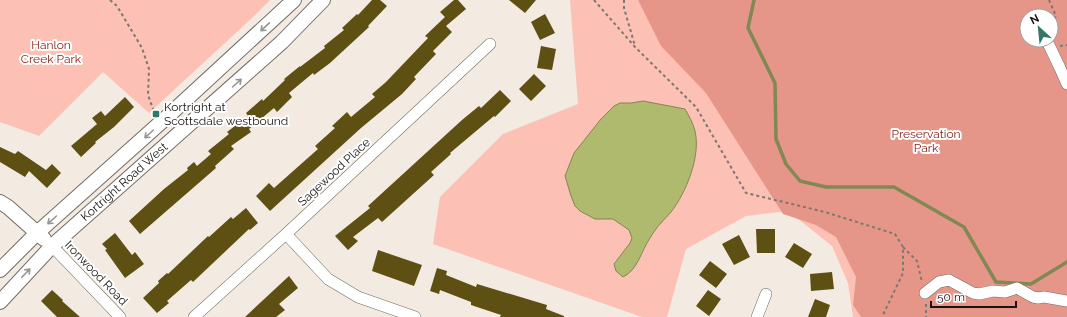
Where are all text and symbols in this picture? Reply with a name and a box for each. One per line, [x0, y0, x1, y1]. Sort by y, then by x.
north arrow [1019, 8, 1059, 48]
text: N [1028, 12, 1041, 27]
one-way arrow [260, 22, 270, 31]
park label: Hanlon Creek Park [21, 38, 82, 66]
one-way arrow [231, 78, 242, 87]
place label: Kortright at Scottsdale westbound [164, 100, 288, 128]
marker: Kortright at Scottsdale westbound [151, 109, 161, 119]
park label: Preservation Park [891, 127, 961, 155]
one-way arrow [144, 129, 154, 138]
street label: Sagewood Place [295, 135, 373, 209]
street label: Kortright Road West [78, 140, 170, 224]
one-way arrow [46, 215, 57, 224]
street label: Ironwood Road [62, 238, 130, 308]
one-way arrow [22, 268, 31, 279]
scale bar [931, 283, 1016, 309]
text: 50 m [937, 290, 965, 304]

